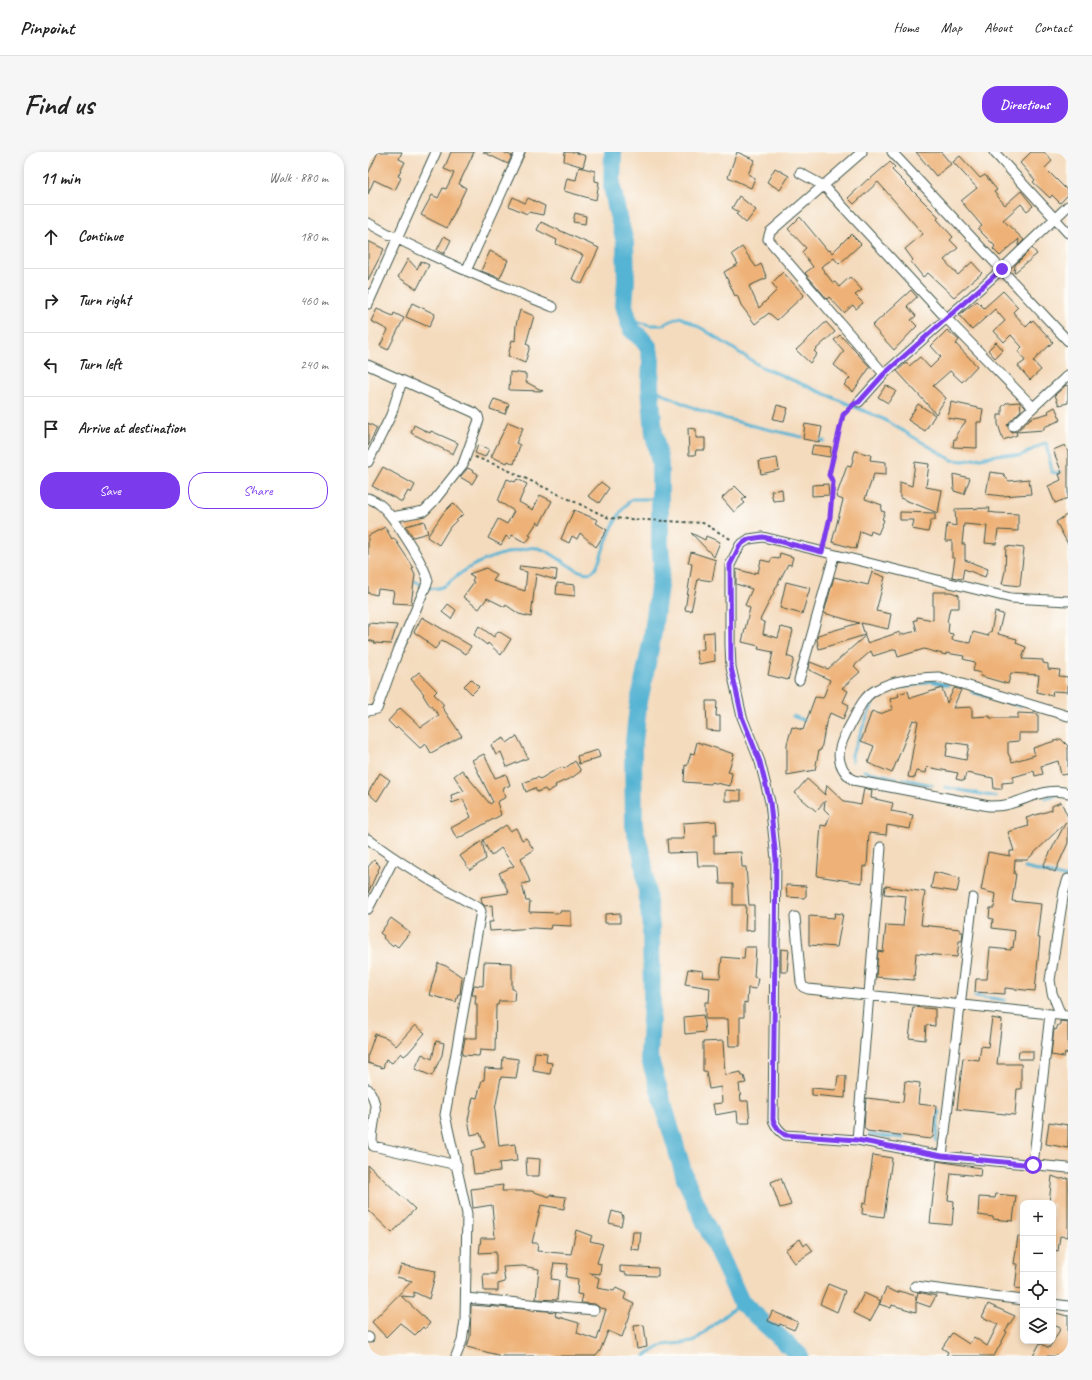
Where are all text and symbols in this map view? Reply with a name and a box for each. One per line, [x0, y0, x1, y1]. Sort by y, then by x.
text: Pinpoint [20, 16, 74, 40]
text: Home [893, 19, 919, 36]
text: Map [941, 19, 962, 36]
text: About [984, 19, 1012, 36]
text: Contact [1034, 19, 1072, 36]
button: Directions [982, 86, 1068, 123]
text: Find us [24, 87, 94, 122]
text: 11 min [40, 168, 80, 189]
text: Walk · 880 m [269, 170, 328, 186]
icon: ahead [40, 226, 62, 248]
text: Continue [78, 227, 123, 246]
text: 180 m [300, 229, 328, 245]
route end [993, 260, 1011, 278]
icon: right [40, 290, 62, 312]
text: Turn right [78, 291, 131, 310]
text: 460 m [300, 293, 328, 309]
icon: left [40, 354, 62, 376]
text: Turn left [78, 355, 121, 374]
text: 240 m [300, 357, 328, 373]
icon: arrive [40, 418, 62, 440]
text: Arrive at destination [78, 419, 185, 438]
button: Save [40, 472, 180, 509]
button: Share [188, 472, 328, 509]
route start [1024, 1156, 1042, 1174]
map controls [1020, 1200, 1056, 1344]
button: + [1020, 1200, 1056, 1236]
button: − [1020, 1236, 1056, 1272]
button: locate [1020, 1272, 1056, 1308]
button: layers [1020, 1308, 1056, 1344]

